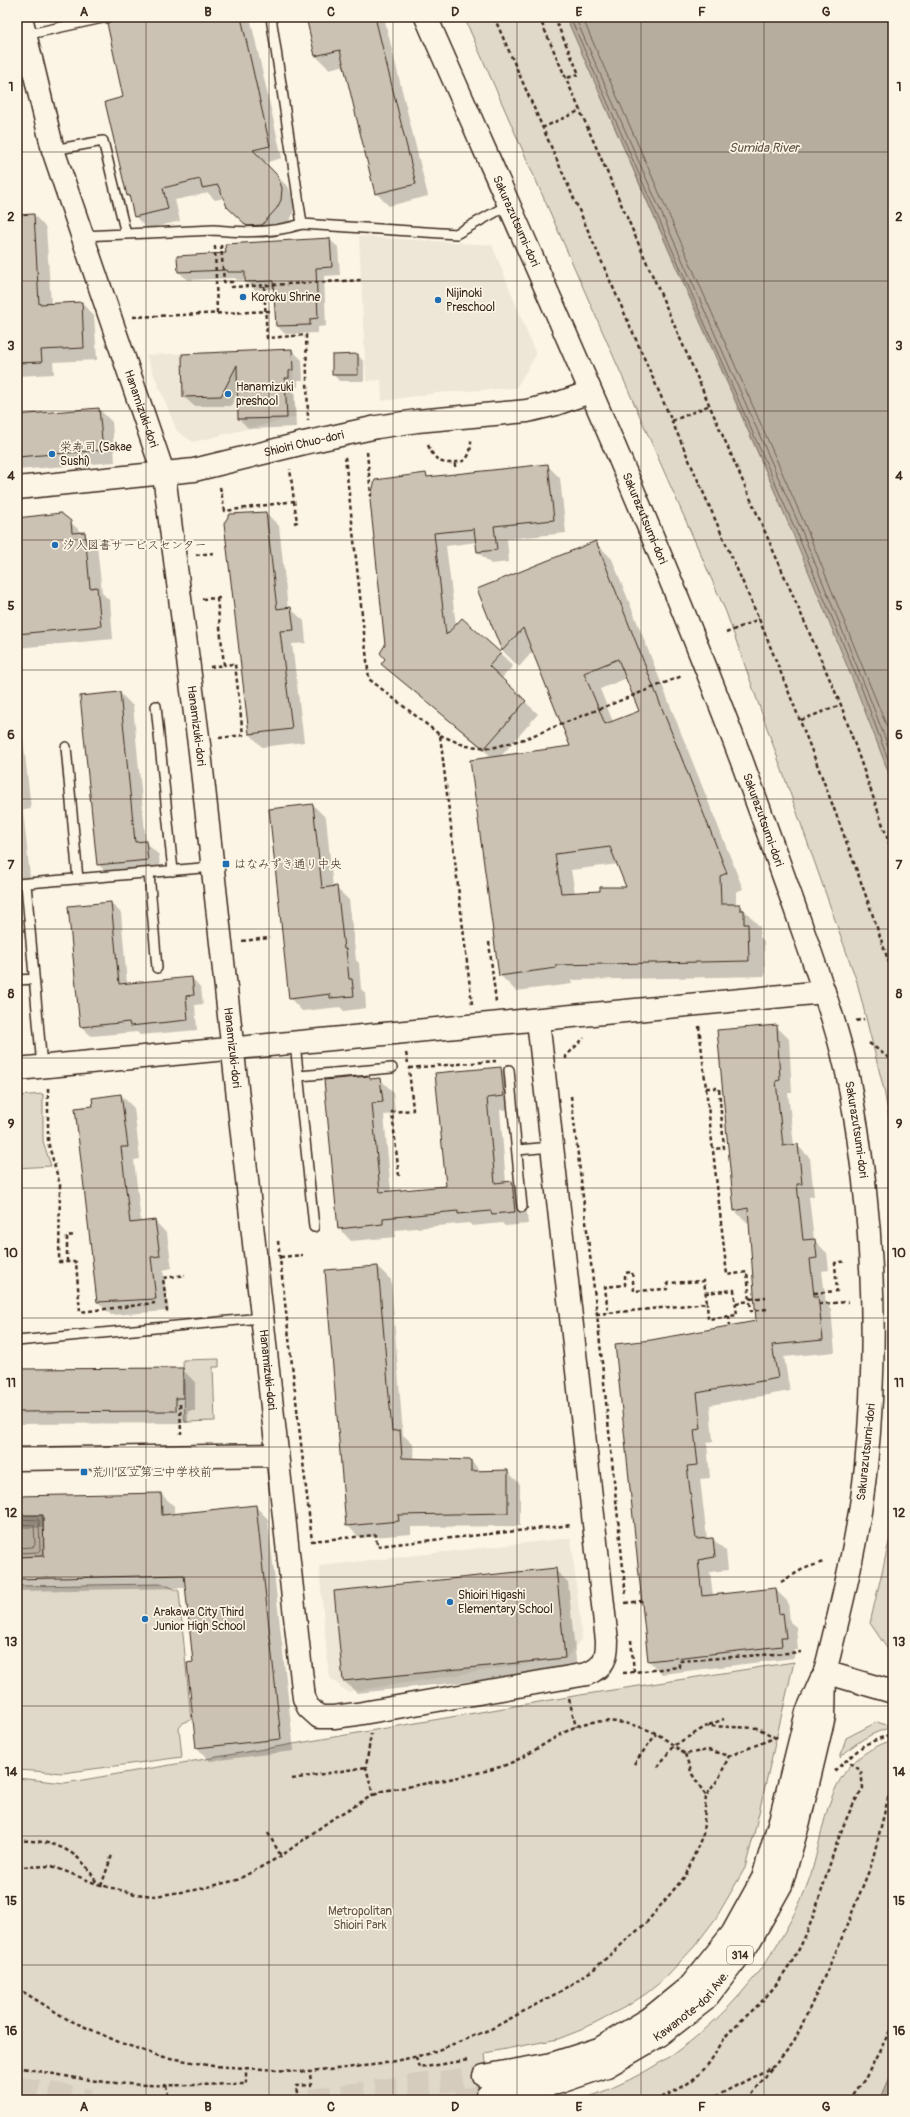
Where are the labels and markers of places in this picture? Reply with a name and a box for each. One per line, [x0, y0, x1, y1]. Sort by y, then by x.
place label: Nijinoki Preschool [446, 286, 495, 315]
place label: Koroku Shrine [251, 290, 321, 305]
marker: Koroku Shrine [238, 292, 248, 302]
marker: Nijinoki Preschool [433, 295, 443, 305]
place label: Hanamizuki preshool [236, 380, 293, 409]
marker: Hanamizuki preshool [223, 389, 233, 399]
place label: 栄寿司 (Sakae Sushi) [60, 440, 132, 469]
marker: 栄寿司 (Sakae Sushi) [47, 449, 57, 459]
place label: 汐入図書サービスセンター [63, 538, 207, 553]
marker: 汐入図書サービスセンター [50, 540, 60, 550]
place label: はなみずき通り中央 [234, 857, 342, 872]
marker: はなみずき通り中央 [221, 859, 231, 869]
place label: 荒川区立第三中学校前 [92, 1465, 212, 1480]
marker: 荒川区立第三中学校前 [79, 1467, 89, 1477]
place label: Shioiri Higashi Elementary School [458, 1588, 553, 1617]
marker: Shioiri Higashi Elementary School [445, 1597, 455, 1607]
place label: Arakawa City Third Junior High School [153, 1605, 246, 1634]
marker: Arakawa City Third Junior High School [140, 1614, 150, 1624]

